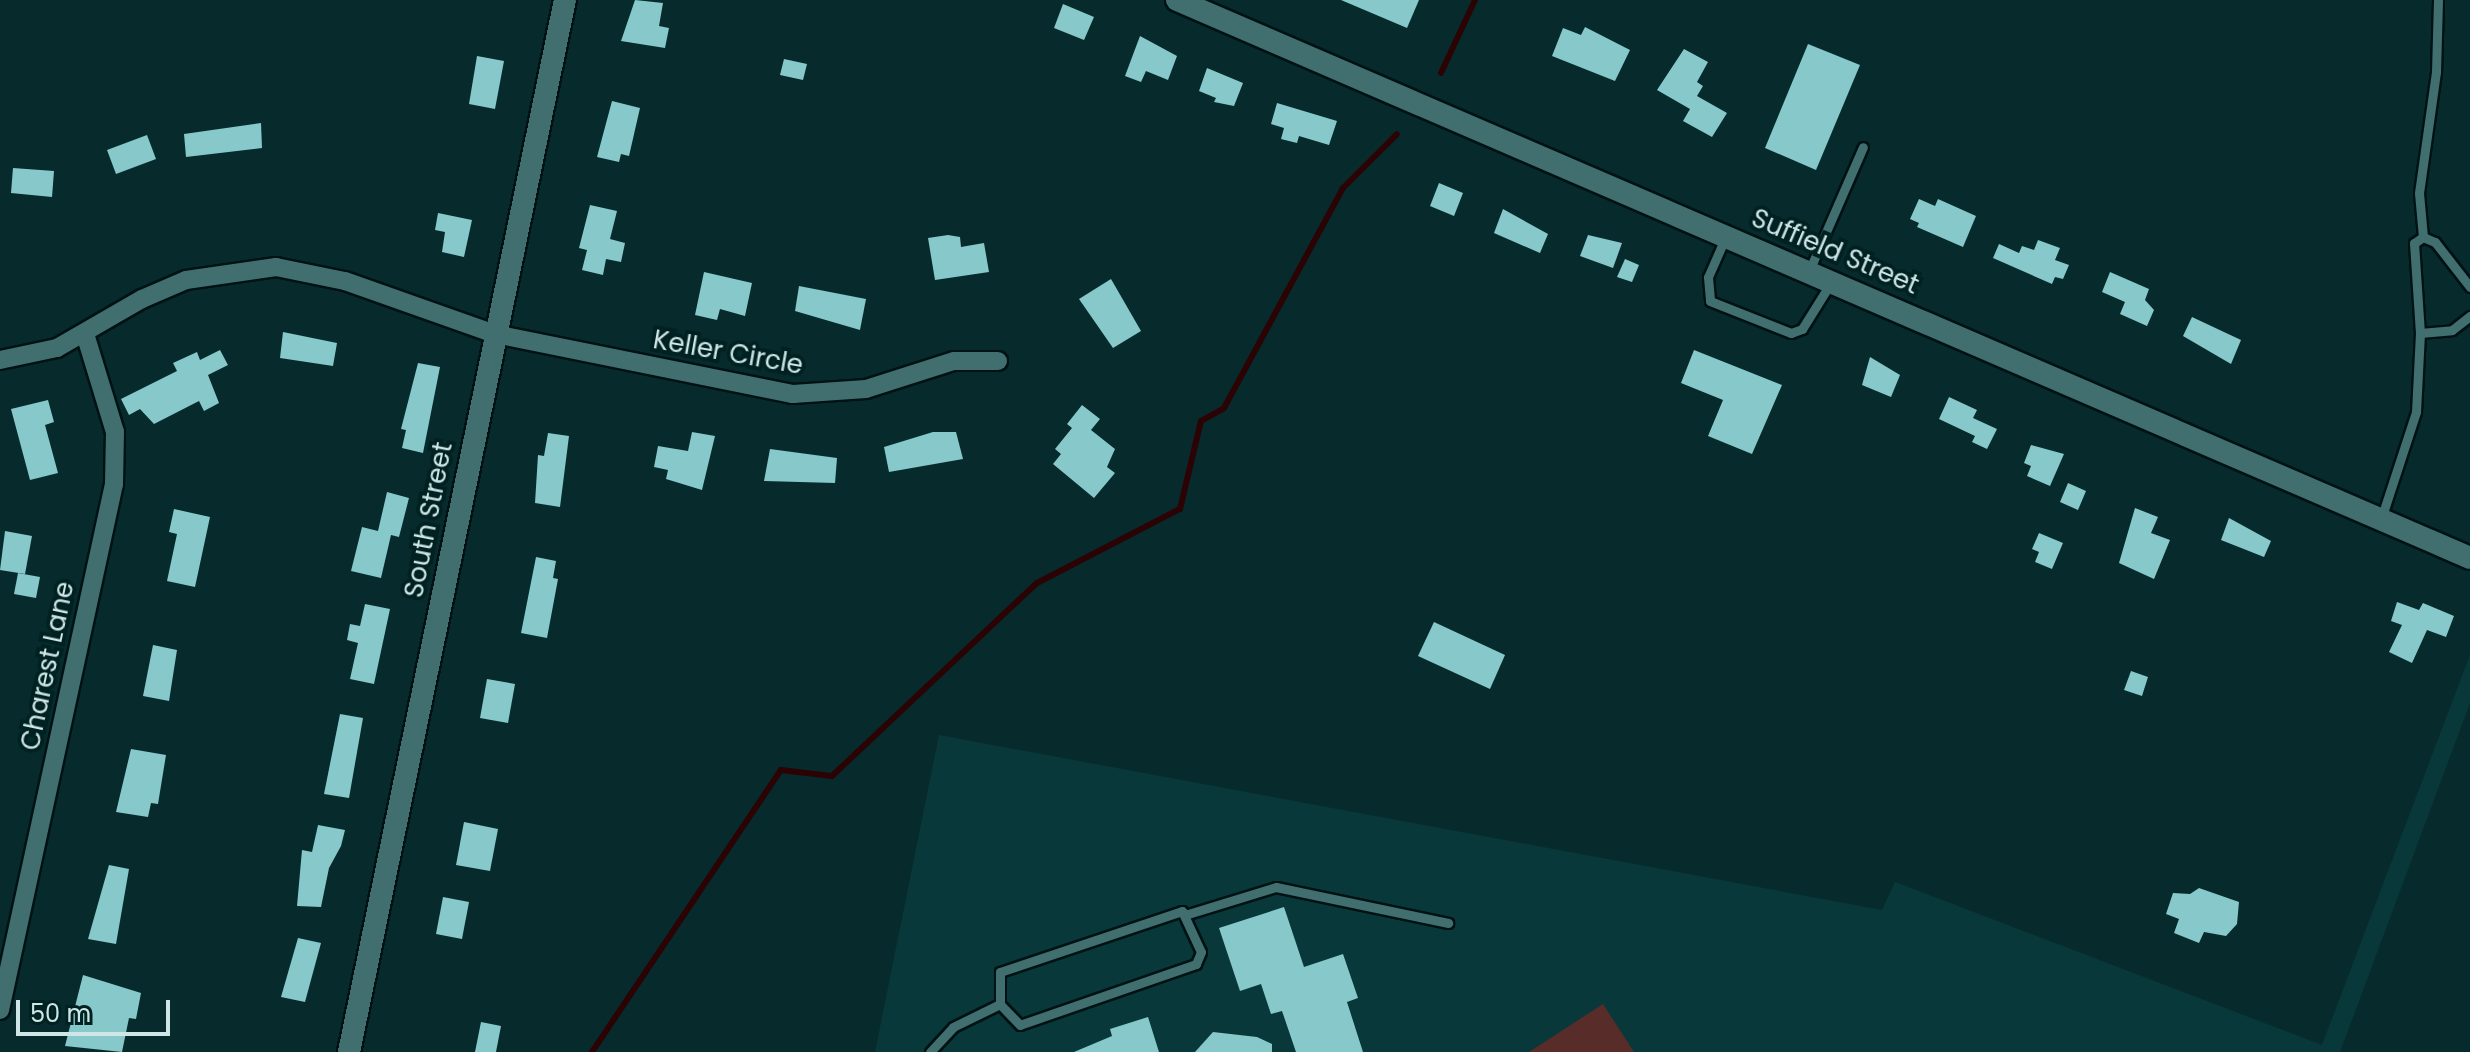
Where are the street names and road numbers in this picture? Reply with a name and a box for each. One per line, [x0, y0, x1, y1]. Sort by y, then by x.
street label: Suffield Street [1747, 203, 1923, 301]
street label: Keller Circle [651, 324, 805, 382]
street label: South Street [399, 440, 459, 600]
street label: Charest Lane [15, 579, 81, 753]

